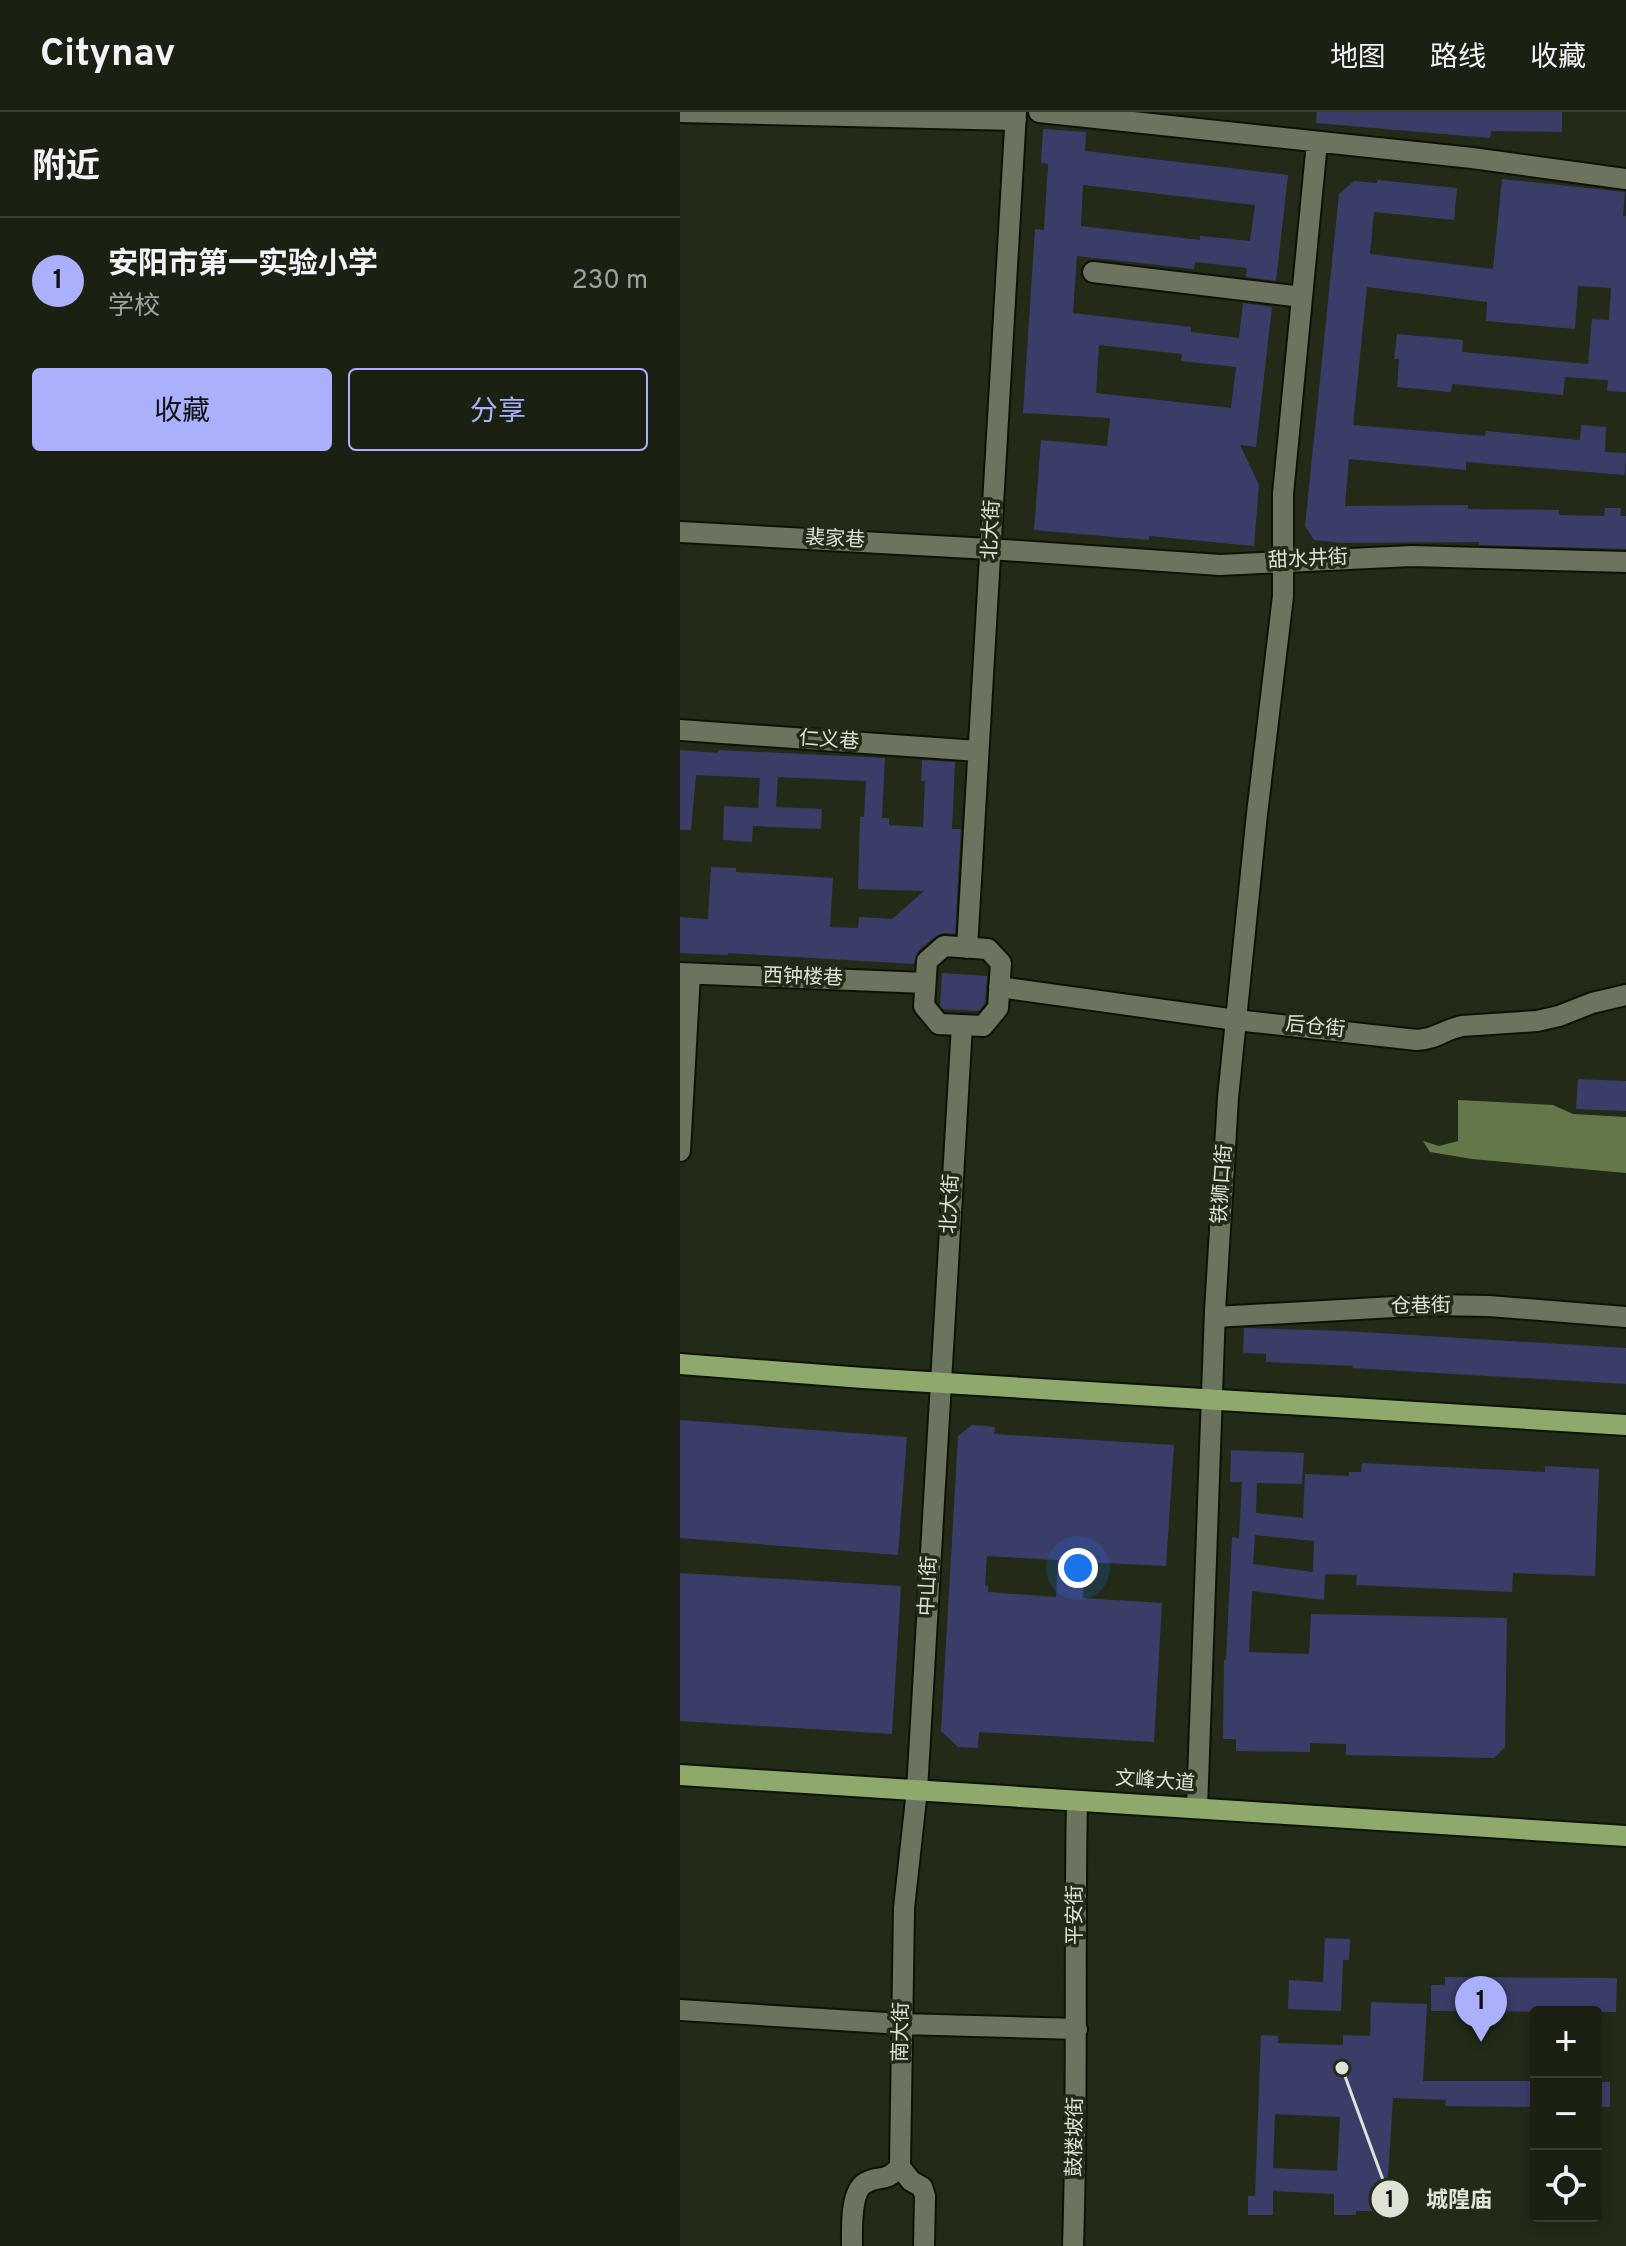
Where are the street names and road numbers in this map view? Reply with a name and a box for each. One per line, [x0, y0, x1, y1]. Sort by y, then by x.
street label: 北大街 [977, 499, 1007, 561]
street label: 裴家巷 [804, 525, 866, 555]
street label: 甜水井街 [1267, 545, 1349, 575]
street label: 仁义巷 [798, 726, 860, 756]
street label: 西钟楼巷 [763, 964, 843, 992]
street label: 后仓街 [1284, 1012, 1346, 1044]
street label: 铁狮口街 [1207, 1143, 1239, 1225]
street label: 北大街 [936, 1173, 966, 1235]
street label: 仓巷街 [1391, 1293, 1451, 1321]
street label: 中山街 [914, 1555, 944, 1617]
street label: 文峰大道 [1114, 1766, 1196, 1798]
street label: 平安街 [1063, 1885, 1089, 1945]
street label: 南大街 [888, 2002, 916, 2062]
street label: 鼓楼坡街 [1062, 2097, 1090, 2177]

